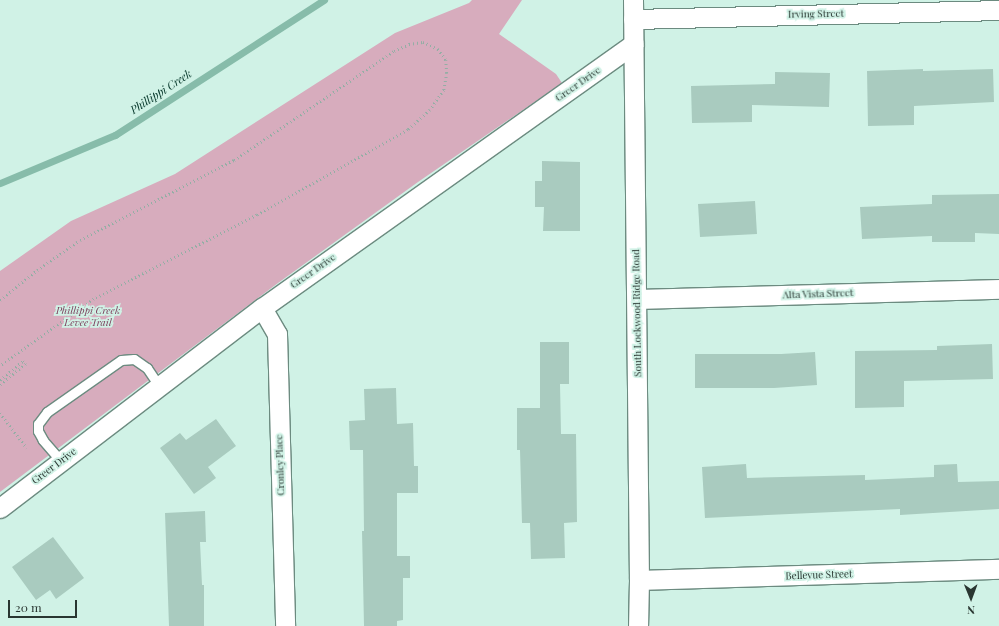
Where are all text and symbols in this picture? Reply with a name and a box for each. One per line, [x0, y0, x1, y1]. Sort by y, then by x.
street label: Irving Street [788, 8, 844, 20]
street label: Greer Drive [553, 64, 603, 104]
water label: Phillippi Creek [128, 67, 194, 117]
street label: South Lockwood Ridge Road [630, 249, 644, 377]
street label: Greer Drive [288, 251, 338, 291]
street label: Alta Vista Street [782, 287, 854, 301]
park label: Phillippi Creek Levee Trail [56, 304, 120, 328]
street label: Cronley Place [273, 434, 287, 496]
street label: Greer Drive [29, 445, 79, 487]
street label: Bellevue Street [785, 568, 853, 582]
north arrow [951, 578, 991, 618]
scale bar [10, 592, 79, 618]
text: 20 m [15, 599, 42, 615]
text: N [967, 603, 975, 618]

